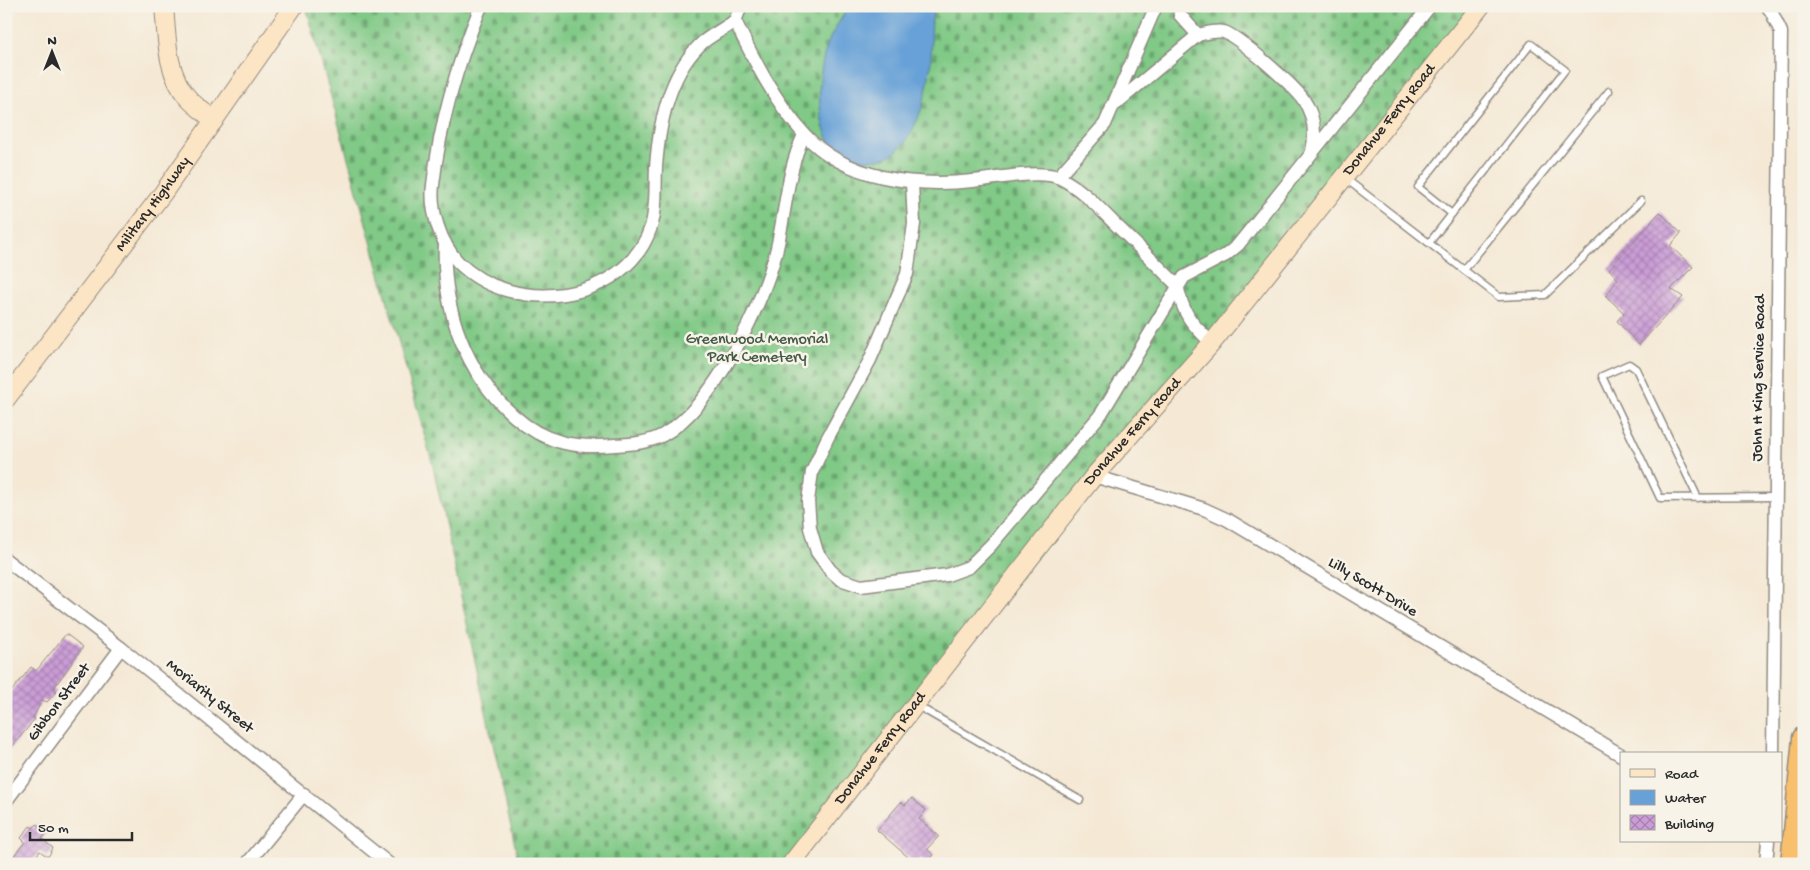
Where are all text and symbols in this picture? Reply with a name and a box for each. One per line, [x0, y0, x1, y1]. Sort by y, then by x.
north arrow [28, 28, 78, 78]
text: N [47, 33, 57, 50]
street label: Donahue Ferry Road [1339, 59, 1441, 181]
street label: Military Highway [112, 153, 195, 256]
street label: John H King Service Road [1749, 293, 1771, 462]
park label: Greenwood Memorial Park Cemetery [686, 331, 828, 368]
street label: Donahue Ferry Road [1080, 373, 1187, 491]
street label: Lilly Scott Drive [1324, 554, 1421, 623]
street label: Moriarity Street [161, 656, 258, 739]
street label: Gibbon Street [24, 659, 96, 746]
street label: Donahue Ferry Road [830, 687, 932, 810]
legend [1620, 752, 1782, 842]
text: Road [1665, 766, 1699, 784]
text: Water [1665, 790, 1707, 808]
scale bar [30, 810, 132, 842]
text: Building [1664, 816, 1714, 834]
text: 50 m [38, 820, 69, 838]

